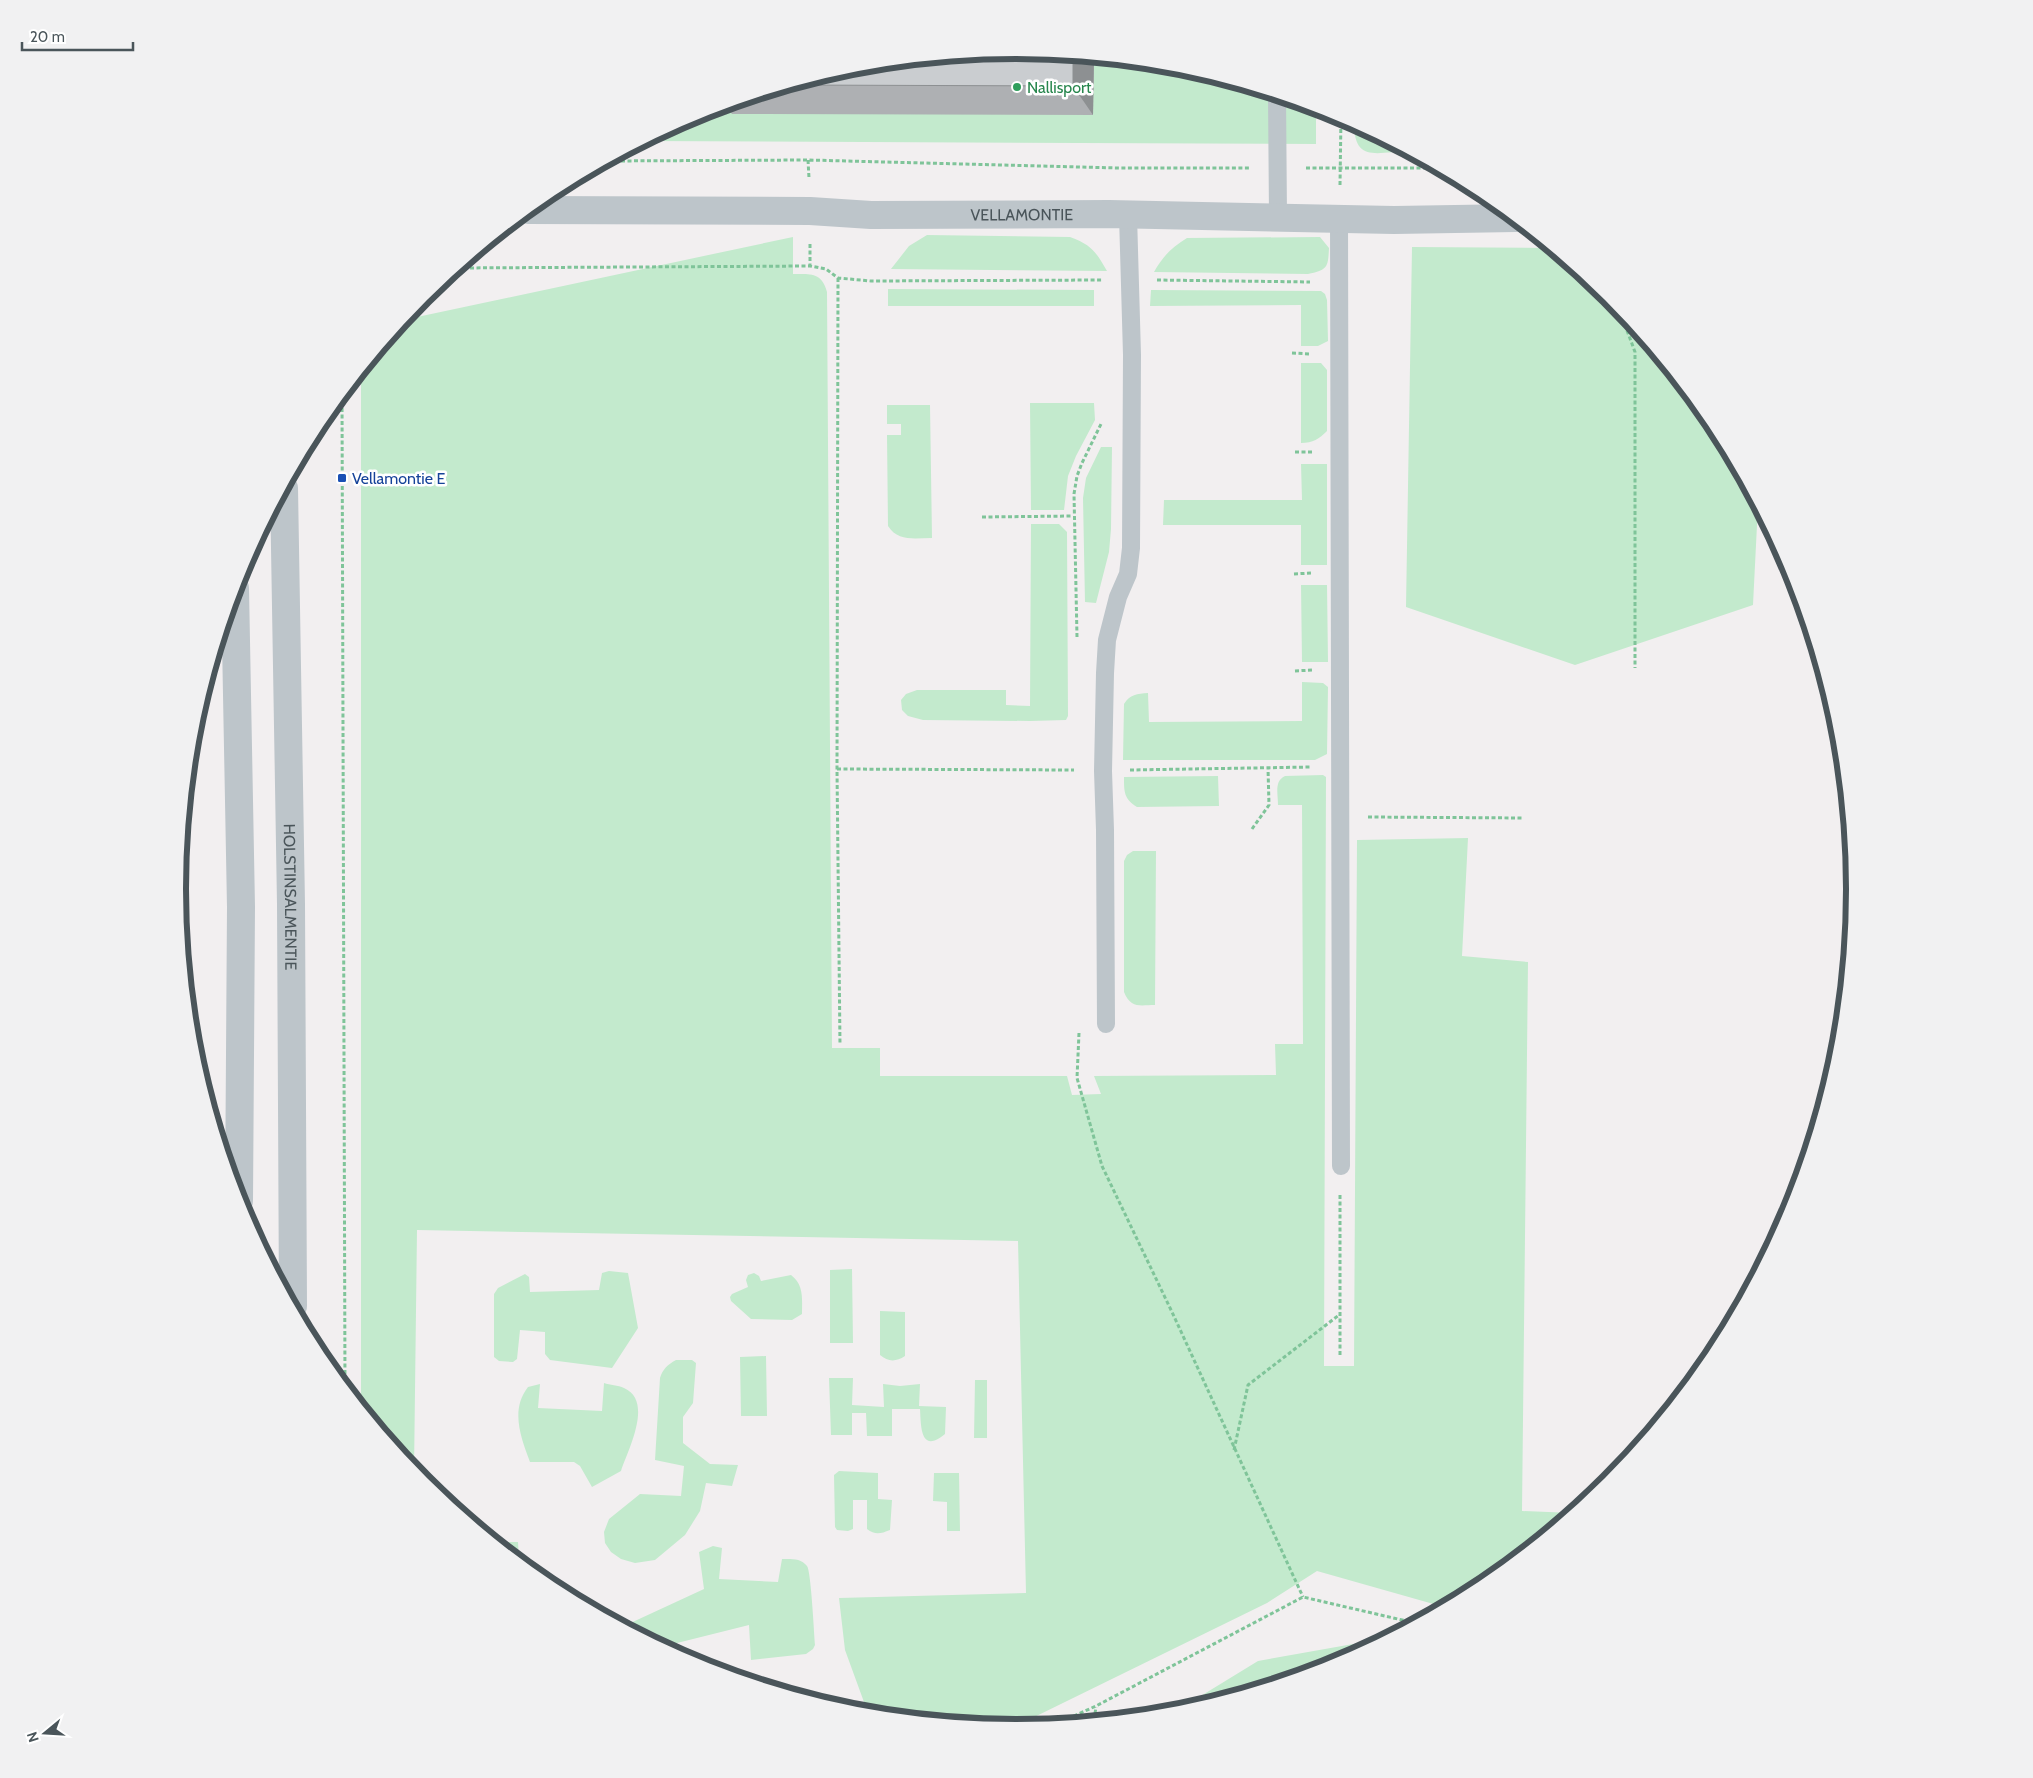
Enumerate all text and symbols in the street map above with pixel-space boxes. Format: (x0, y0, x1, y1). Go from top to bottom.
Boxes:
scale bar (22, 20, 134, 52)
text: 20 m (30, 28, 65, 46)
place label: Nallisport (1027, 78, 1092, 97)
marker: Nallisport (1011, 81, 1023, 93)
street label: VELLAMONTIE (971, 205, 1073, 224)
place label: Vellamontie E (352, 469, 445, 488)
marker: Vellamontie E (336, 472, 348, 484)
street label: HOLSTINSALMENTIE (280, 823, 301, 970)
north arrow (20, 1708, 70, 1758)
text: N (23, 1730, 43, 1745)

